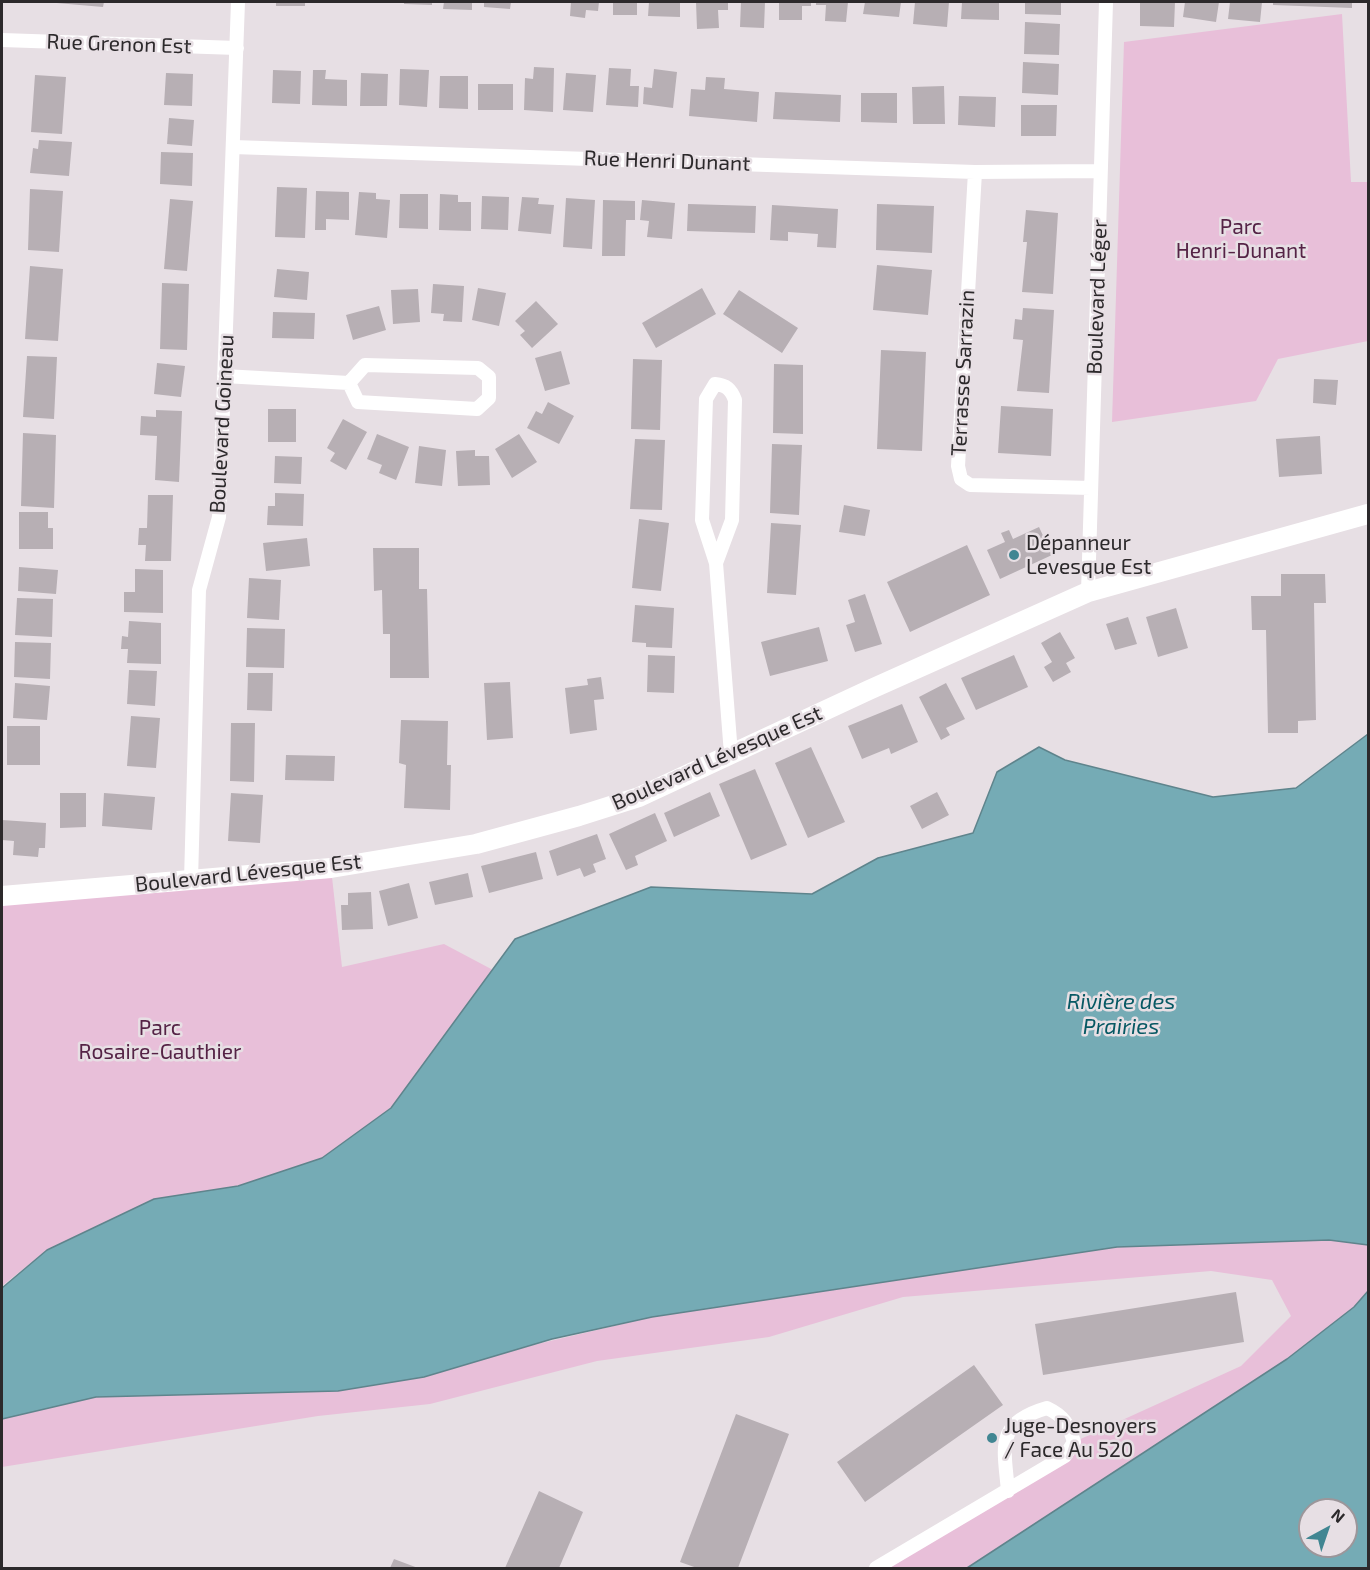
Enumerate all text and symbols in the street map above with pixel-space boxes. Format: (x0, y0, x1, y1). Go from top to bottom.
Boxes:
street label: Rue Grenon Est (46, 29, 192, 59)
street label: Rue Henri Dunant (583, 146, 751, 176)
park label: Parc Henri-Dunant (1176, 214, 1306, 264)
street label: Boulevard Léger (1082, 219, 1112, 375)
street label: Terrasse Sarrazin (946, 289, 980, 457)
street label: Boulevard Goineau (205, 334, 239, 514)
place label: Dépanneur Levesque Est (1026, 530, 1151, 580)
marker: Dépanneur Levesque Est (1007, 548, 1021, 562)
street label: Boulevard Lévesque Est (608, 700, 826, 816)
street label: Boulevard Lévesque Est (134, 849, 362, 897)
water label: Rivière des Prairies (1067, 989, 1175, 1040)
park label: Parc Rosaire-Gauthier (79, 1015, 241, 1065)
place label: Juge-Desnoyers / Face Au 520 (1004, 1413, 1157, 1463)
marker: Juge-Desnoyers / Face Au 520 (985, 1431, 999, 1445)
north arrow (1298, 1498, 1358, 1558)
text: N (1328, 1504, 1349, 1526)

